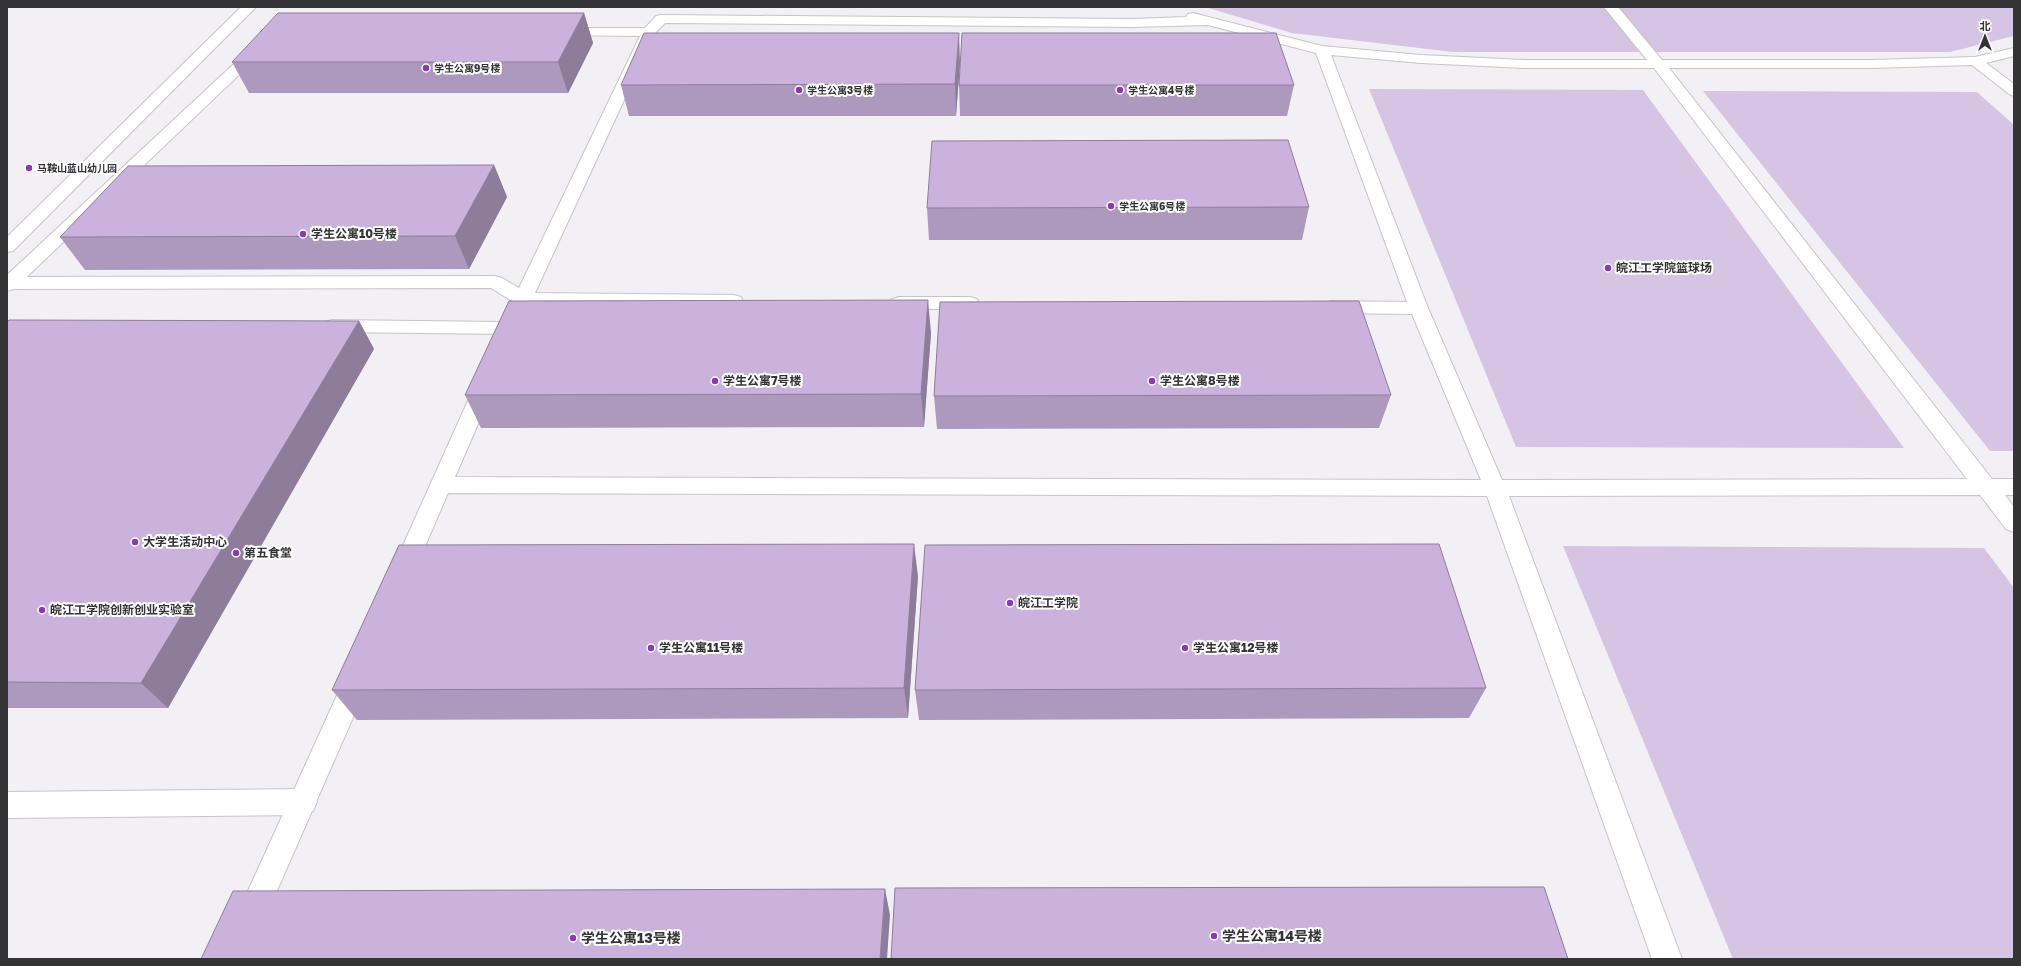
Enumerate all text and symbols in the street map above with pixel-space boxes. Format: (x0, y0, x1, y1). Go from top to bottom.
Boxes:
north arrow (1965, 16, 2005, 56)
text: 北 (1980, 19, 1991, 32)
place label: 学生公寓9号楼 (434, 62, 500, 74)
marker: 学生公寓9号楼 (421, 63, 431, 73)
place label: 学生公寓3号楼 (807, 84, 873, 96)
place label: 学生公寓4号楼 (1128, 84, 1194, 96)
marker: 学生公寓3号楼 (794, 85, 804, 95)
marker: 学生公寓4号楼 (1115, 85, 1125, 95)
place label: 马鞍山蓝山幼儿园 (37, 162, 117, 174)
marker: 马鞍山蓝山幼儿园 (24, 163, 34, 173)
place label: 学生公寓6号楼 (1119, 200, 1185, 212)
marker: 学生公寓6号楼 (1106, 201, 1116, 211)
place label: 学生公寓10号楼 (311, 226, 397, 241)
marker: 学生公寓10号楼 (298, 229, 308, 239)
place label: 皖江工学院篮球场 (1616, 260, 1712, 275)
marker: 皖江工学院篮球场 (1603, 263, 1613, 273)
place label: 学生公寓7号楼 (723, 373, 802, 388)
place label: 学生公寓8号楼 (1160, 373, 1240, 388)
marker: 学生公寓7号楼 (710, 376, 720, 386)
marker: 学生公寓8号楼 (1147, 376, 1157, 386)
place label: 大学生活动中心 (143, 534, 227, 549)
marker: 大学生活动中心 (130, 537, 140, 547)
place label: 第五食堂 (244, 545, 292, 560)
marker: 第五食堂 (231, 548, 241, 558)
place label: 皖江工学院 (1018, 595, 1078, 610)
marker: 皖江工学院 (1005, 598, 1015, 608)
place label: 皖江工学院创新创业实验室 (50, 602, 194, 617)
marker: 皖江工学院创新创业实验室 (37, 605, 47, 615)
place label: 学生公寓11号楼 (659, 640, 743, 655)
place label: 学生公寓12号楼 (1193, 640, 1279, 655)
marker: 学生公寓11号楼 (646, 643, 656, 653)
marker: 学生公寓12号楼 (1180, 643, 1190, 653)
place label: 学生公寓14号楼 (1222, 927, 1322, 944)
place label: 学生公寓13号楼 (581, 929, 681, 946)
marker: 学生公寓14号楼 (1209, 931, 1219, 941)
marker: 学生公寓13号楼 (568, 933, 578, 943)

